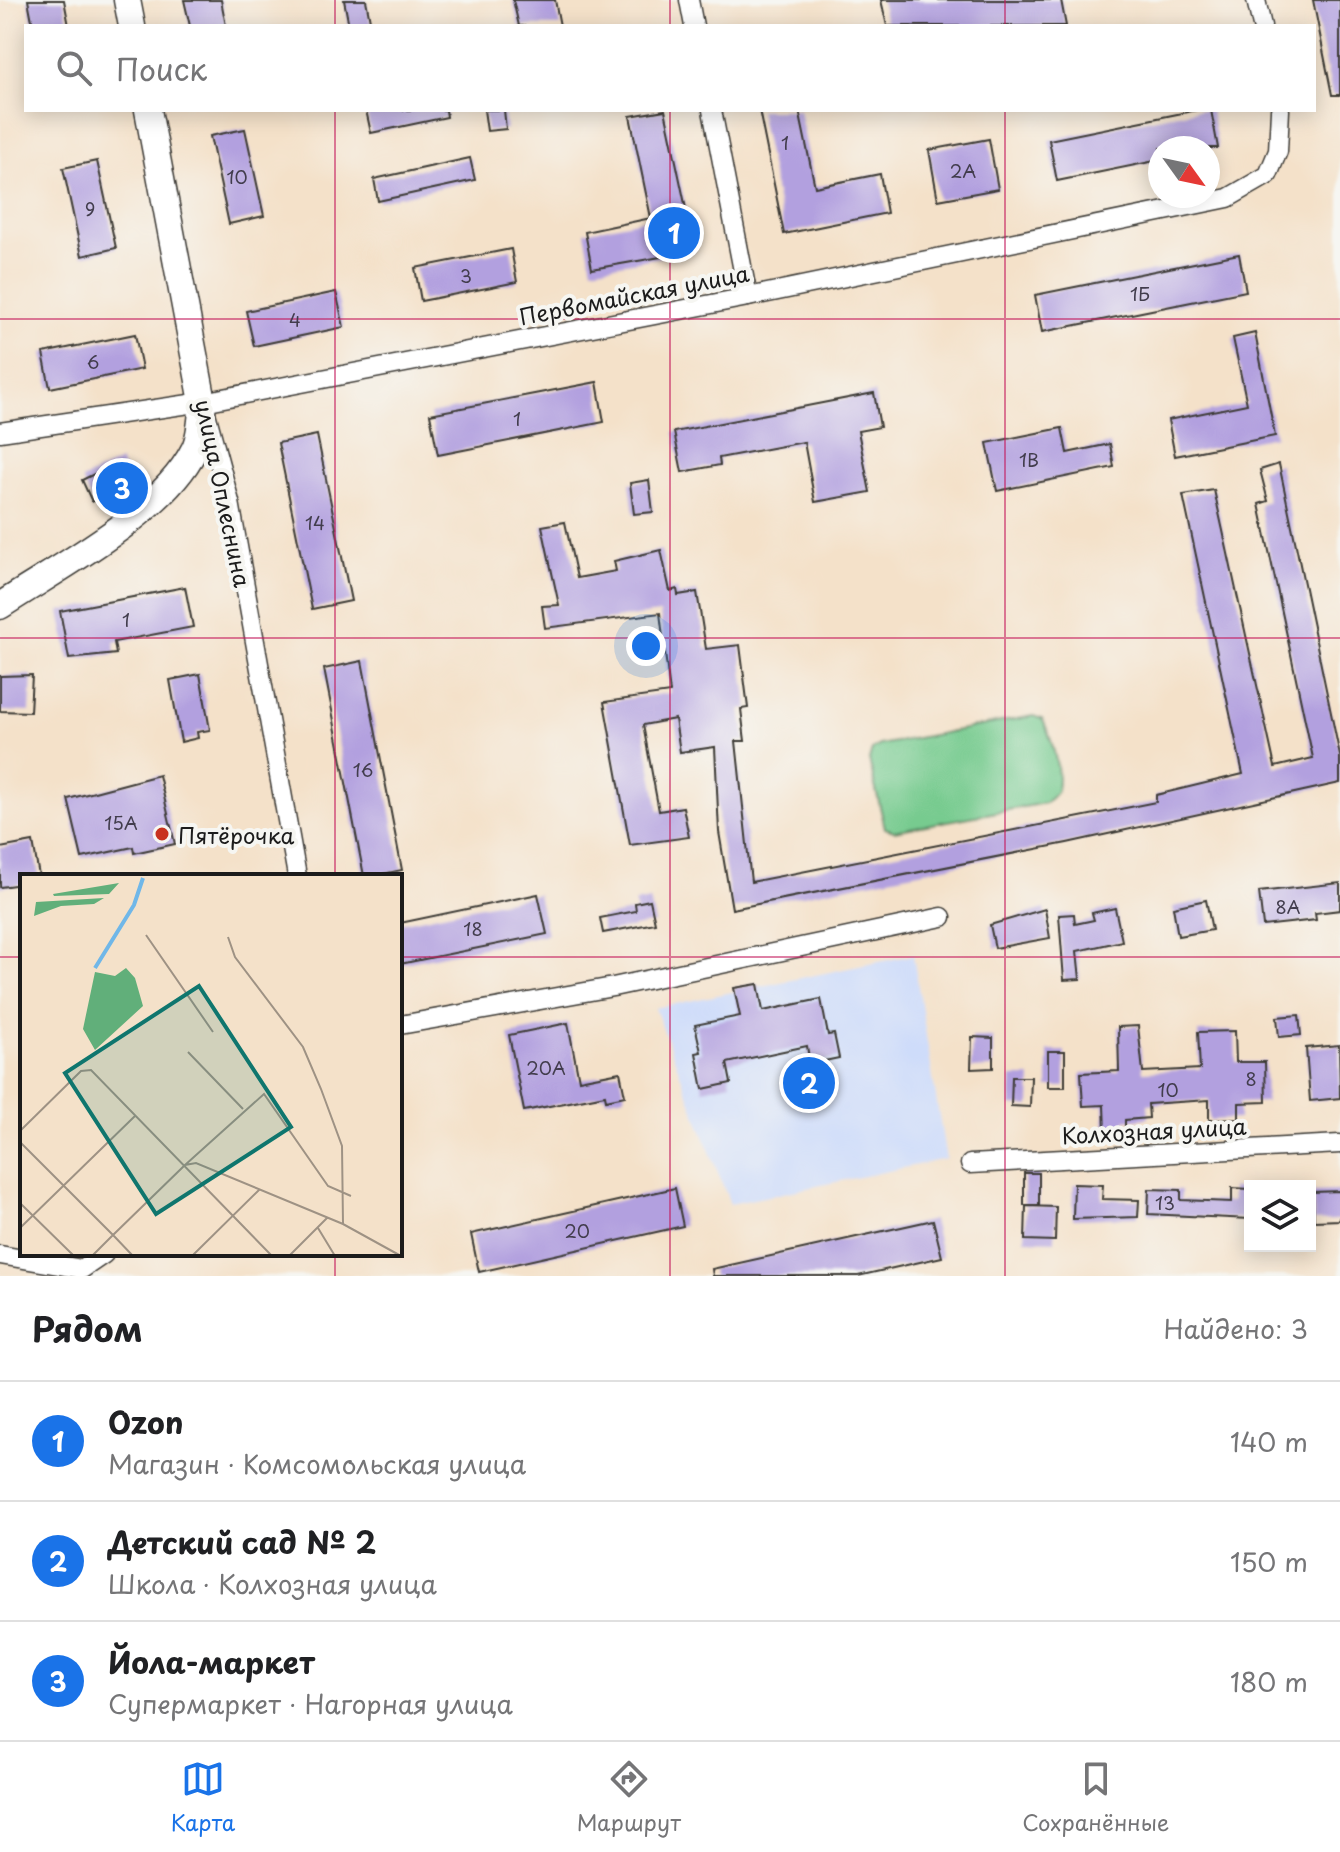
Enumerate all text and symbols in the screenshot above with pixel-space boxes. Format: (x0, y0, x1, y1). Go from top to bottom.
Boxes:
search box (24, 24, 1316, 112)
icon: search (52, 46, 96, 90)
text: Поиск (116, 46, 207, 91)
house number: 1 (781, 129, 789, 156)
north arrow (1148, 136, 1220, 208)
house number: 2А (950, 157, 976, 184)
house number: 10 (226, 163, 248, 190)
house number: 9 (85, 195, 95, 222)
pin: 1 (648, 203, 700, 263)
street label: Первомайская улица (516, 256, 752, 332)
house number: 3 (460, 262, 472, 289)
house number: 1Б (1130, 280, 1150, 307)
house number: 4 (289, 306, 301, 333)
house number: 6 (87, 348, 99, 375)
street label: улица Оплеснина (188, 396, 260, 590)
house number: 1 (513, 405, 521, 432)
house number: 1В (1019, 446, 1039, 473)
pin: 3 (96, 458, 148, 518)
house number: 14 (305, 509, 325, 536)
house number: 1 (122, 606, 130, 633)
your location (626, 626, 666, 666)
house number: 16 (353, 756, 373, 783)
house number: 15А (104, 809, 138, 836)
place label: Пятёрочка (178, 818, 295, 851)
marker: Пятёрочка (153, 825, 171, 843)
inset map (20, 874, 402, 1256)
house number: 8А (1275, 893, 1301, 920)
house number: 18 (463, 915, 483, 942)
pin: 2 (783, 1053, 835, 1113)
house number: 20А (526, 1054, 566, 1081)
house number: 8 (1245, 1065, 1257, 1092)
house number: 10 (1157, 1076, 1179, 1103)
street label: Колхозная улица (1061, 1109, 1247, 1151)
map controls (1244, 1180, 1316, 1252)
button: layers (1244, 1180, 1316, 1252)
house number: 13 (1155, 1189, 1175, 1216)
house number: 20 (564, 1217, 590, 1244)
text: Рядом (32, 1302, 143, 1354)
text: Найдено: 3 (1164, 1309, 1308, 1348)
text: Ozon (108, 1399, 183, 1444)
text: 1 (52, 1422, 64, 1461)
text: 140 m (1230, 1422, 1308, 1461)
text: Магазин · Комсомольская улица (108, 1444, 526, 1483)
text: Детский сад № 2 (108, 1519, 376, 1564)
text: 2 (49, 1542, 67, 1581)
text: 150 m (1230, 1542, 1308, 1581)
text: Школа · Колхозная улица (108, 1564, 437, 1603)
text: Йола-маркет (108, 1639, 315, 1684)
text: 3 (49, 1662, 67, 1701)
text: 180 m (1230, 1662, 1308, 1701)
text: Супермаркет · Нагорная улица (108, 1684, 513, 1723)
tab: Карта (171, 1757, 235, 1838)
tab: Маршрут (577, 1757, 681, 1838)
tab: Сохранённые (1022, 1757, 1169, 1838)

